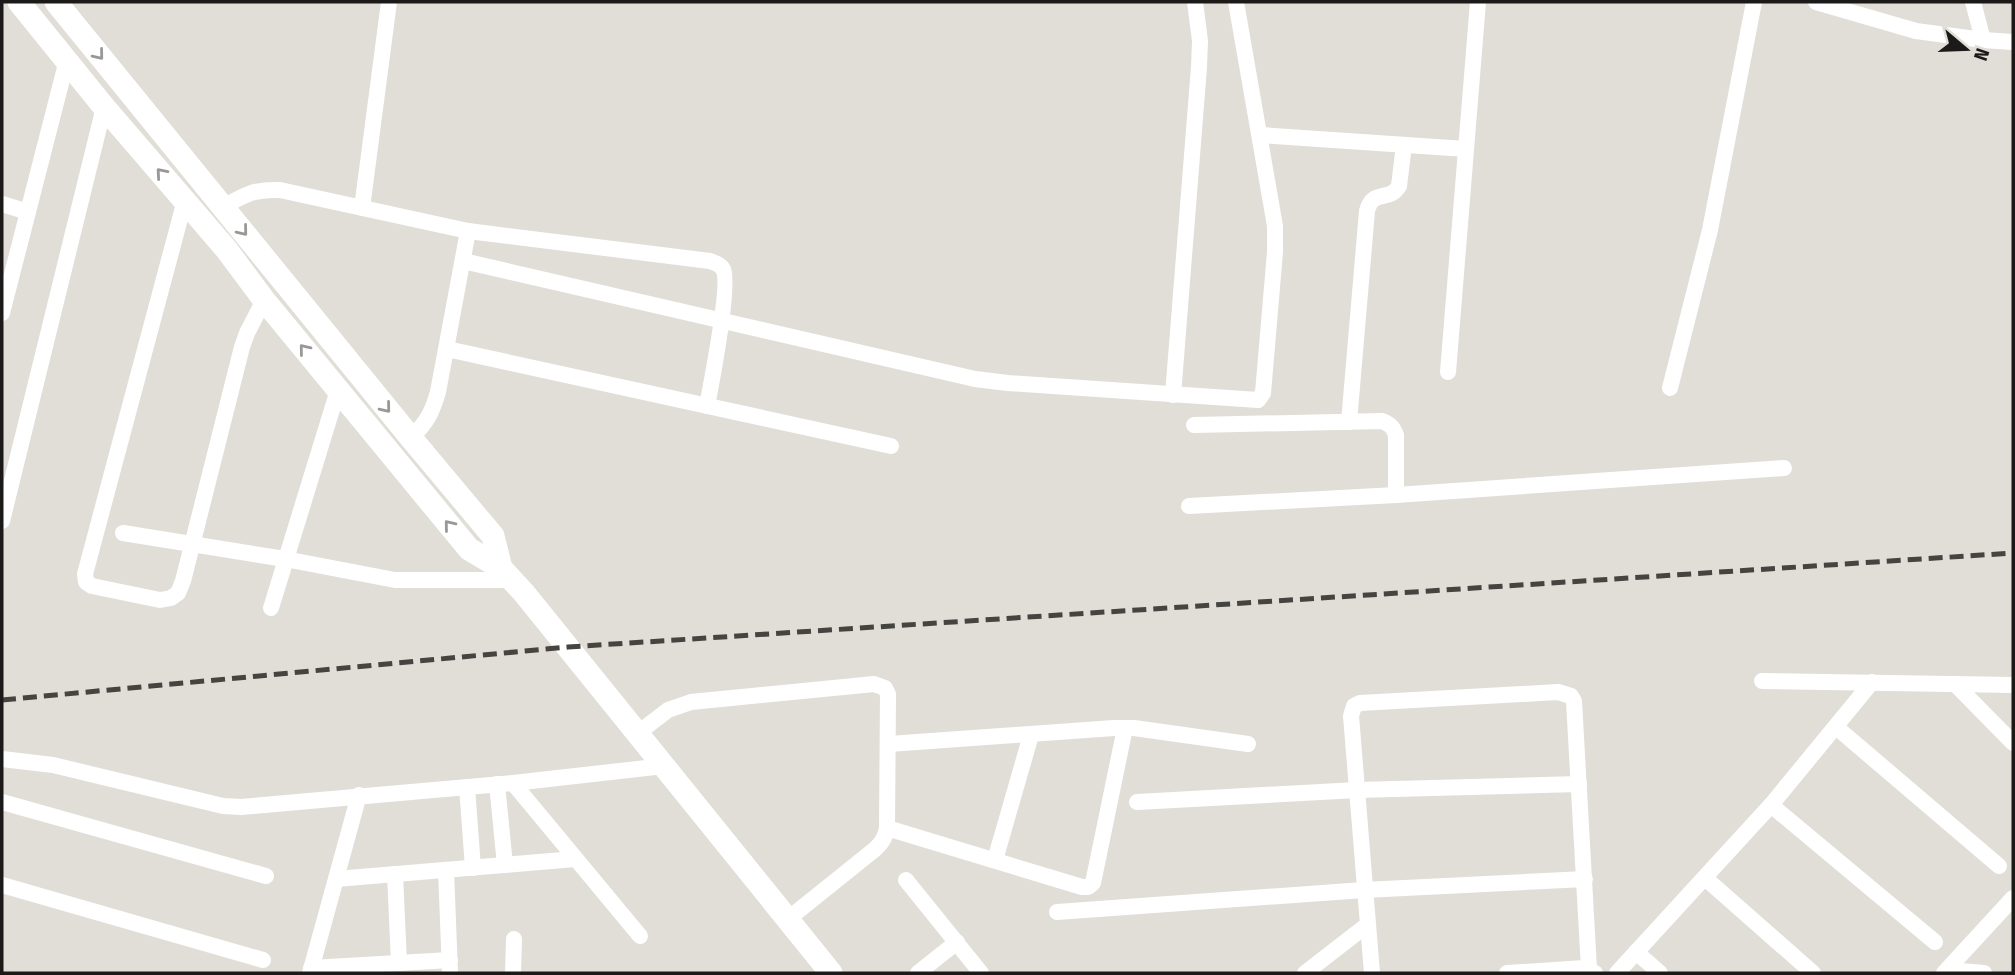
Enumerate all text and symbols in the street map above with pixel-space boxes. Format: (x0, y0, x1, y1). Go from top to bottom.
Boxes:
north arrow (1931, 14, 2001, 84)
text: N (1969, 45, 1994, 64)
one-way arrow (91, 47, 104, 59)
one-way arrow (157, 168, 169, 181)
one-way arrow (235, 223, 247, 236)
one-way arrow (300, 345, 313, 357)
one-way arrow (378, 400, 391, 412)
one-way arrow (445, 520, 457, 533)

